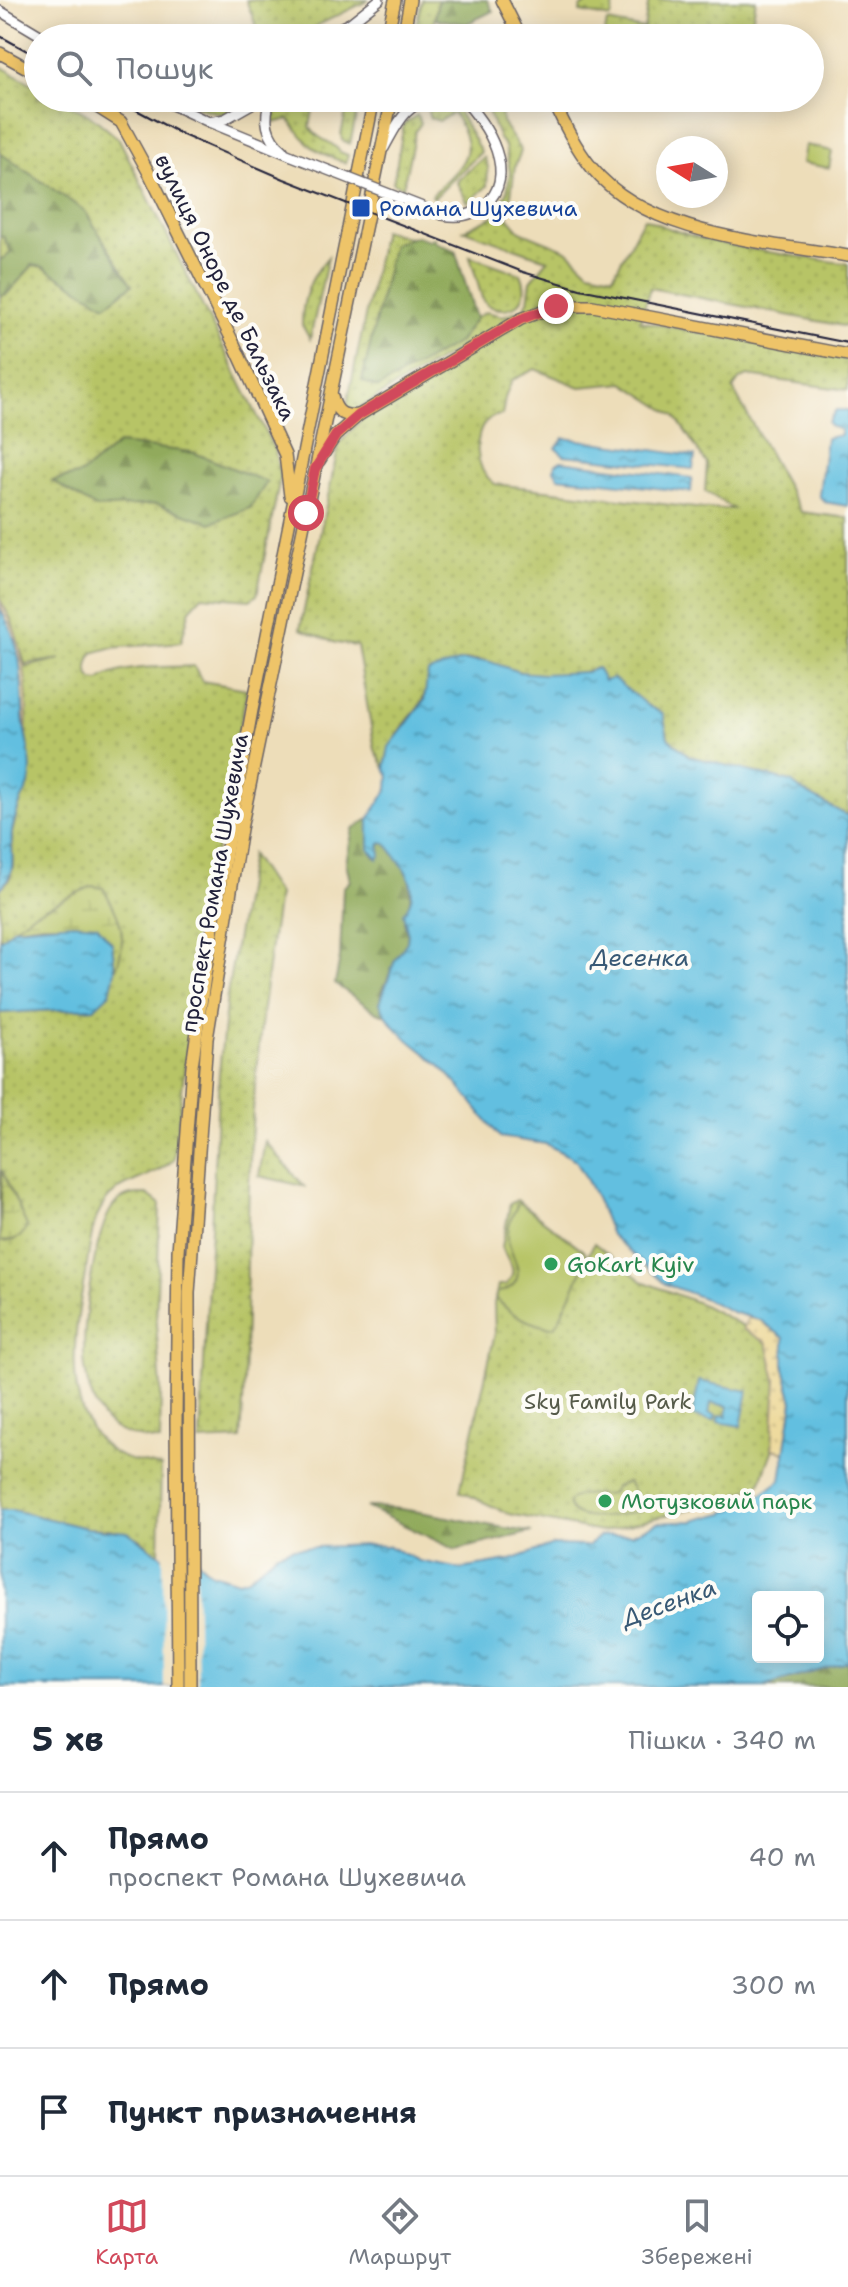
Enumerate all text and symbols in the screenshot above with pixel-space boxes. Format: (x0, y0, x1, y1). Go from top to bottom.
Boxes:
search box (24, 24, 824, 112)
icon: search (52, 46, 96, 90)
text: Пошук (116, 48, 213, 89)
north arrow (656, 136, 728, 208)
street label: вулиця Оноре де Бальзака (148, 149, 303, 426)
place label: Романа Шухевича (379, 194, 578, 223)
marker: Романа Шухевича (350, 197, 372, 219)
route end (538, 288, 574, 324)
route start (288, 495, 324, 531)
street label: проспект Романа Шухевича (174, 731, 255, 1035)
water label: Десенка (589, 942, 689, 974)
place label: GoKart Kyiv (567, 1250, 694, 1279)
marker: GoKart Kyiv (542, 1255, 560, 1273)
park label: Sky Family Park (524, 1387, 692, 1416)
place label: Мотузковий парк (621, 1487, 813, 1516)
marker: Мотузковий парк (596, 1492, 614, 1510)
water label: Десенка (615, 1571, 721, 1636)
map controls (752, 1591, 824, 1663)
button: locate (752, 1591, 824, 1663)
text: 5 хв (32, 1716, 104, 1762)
text: Пішки · 340 m (629, 1722, 816, 1757)
text: Прямо (108, 1818, 209, 1859)
icon: ahead (32, 1834, 76, 1878)
text: 40 m (749, 1839, 816, 1874)
text: проспект Романа Шухевича (108, 1859, 466, 1894)
icon: ahead (32, 1962, 76, 2006)
text: Прямо (108, 1964, 209, 2005)
text: 300 m (731, 1967, 816, 2002)
icon: arrive (32, 2090, 76, 2134)
text: Пункт призначення (108, 2092, 417, 2133)
tab: Карта (95, 2194, 158, 2271)
tab: Маршрут (348, 2194, 451, 2271)
tab: Збережені (641, 2194, 753, 2271)

